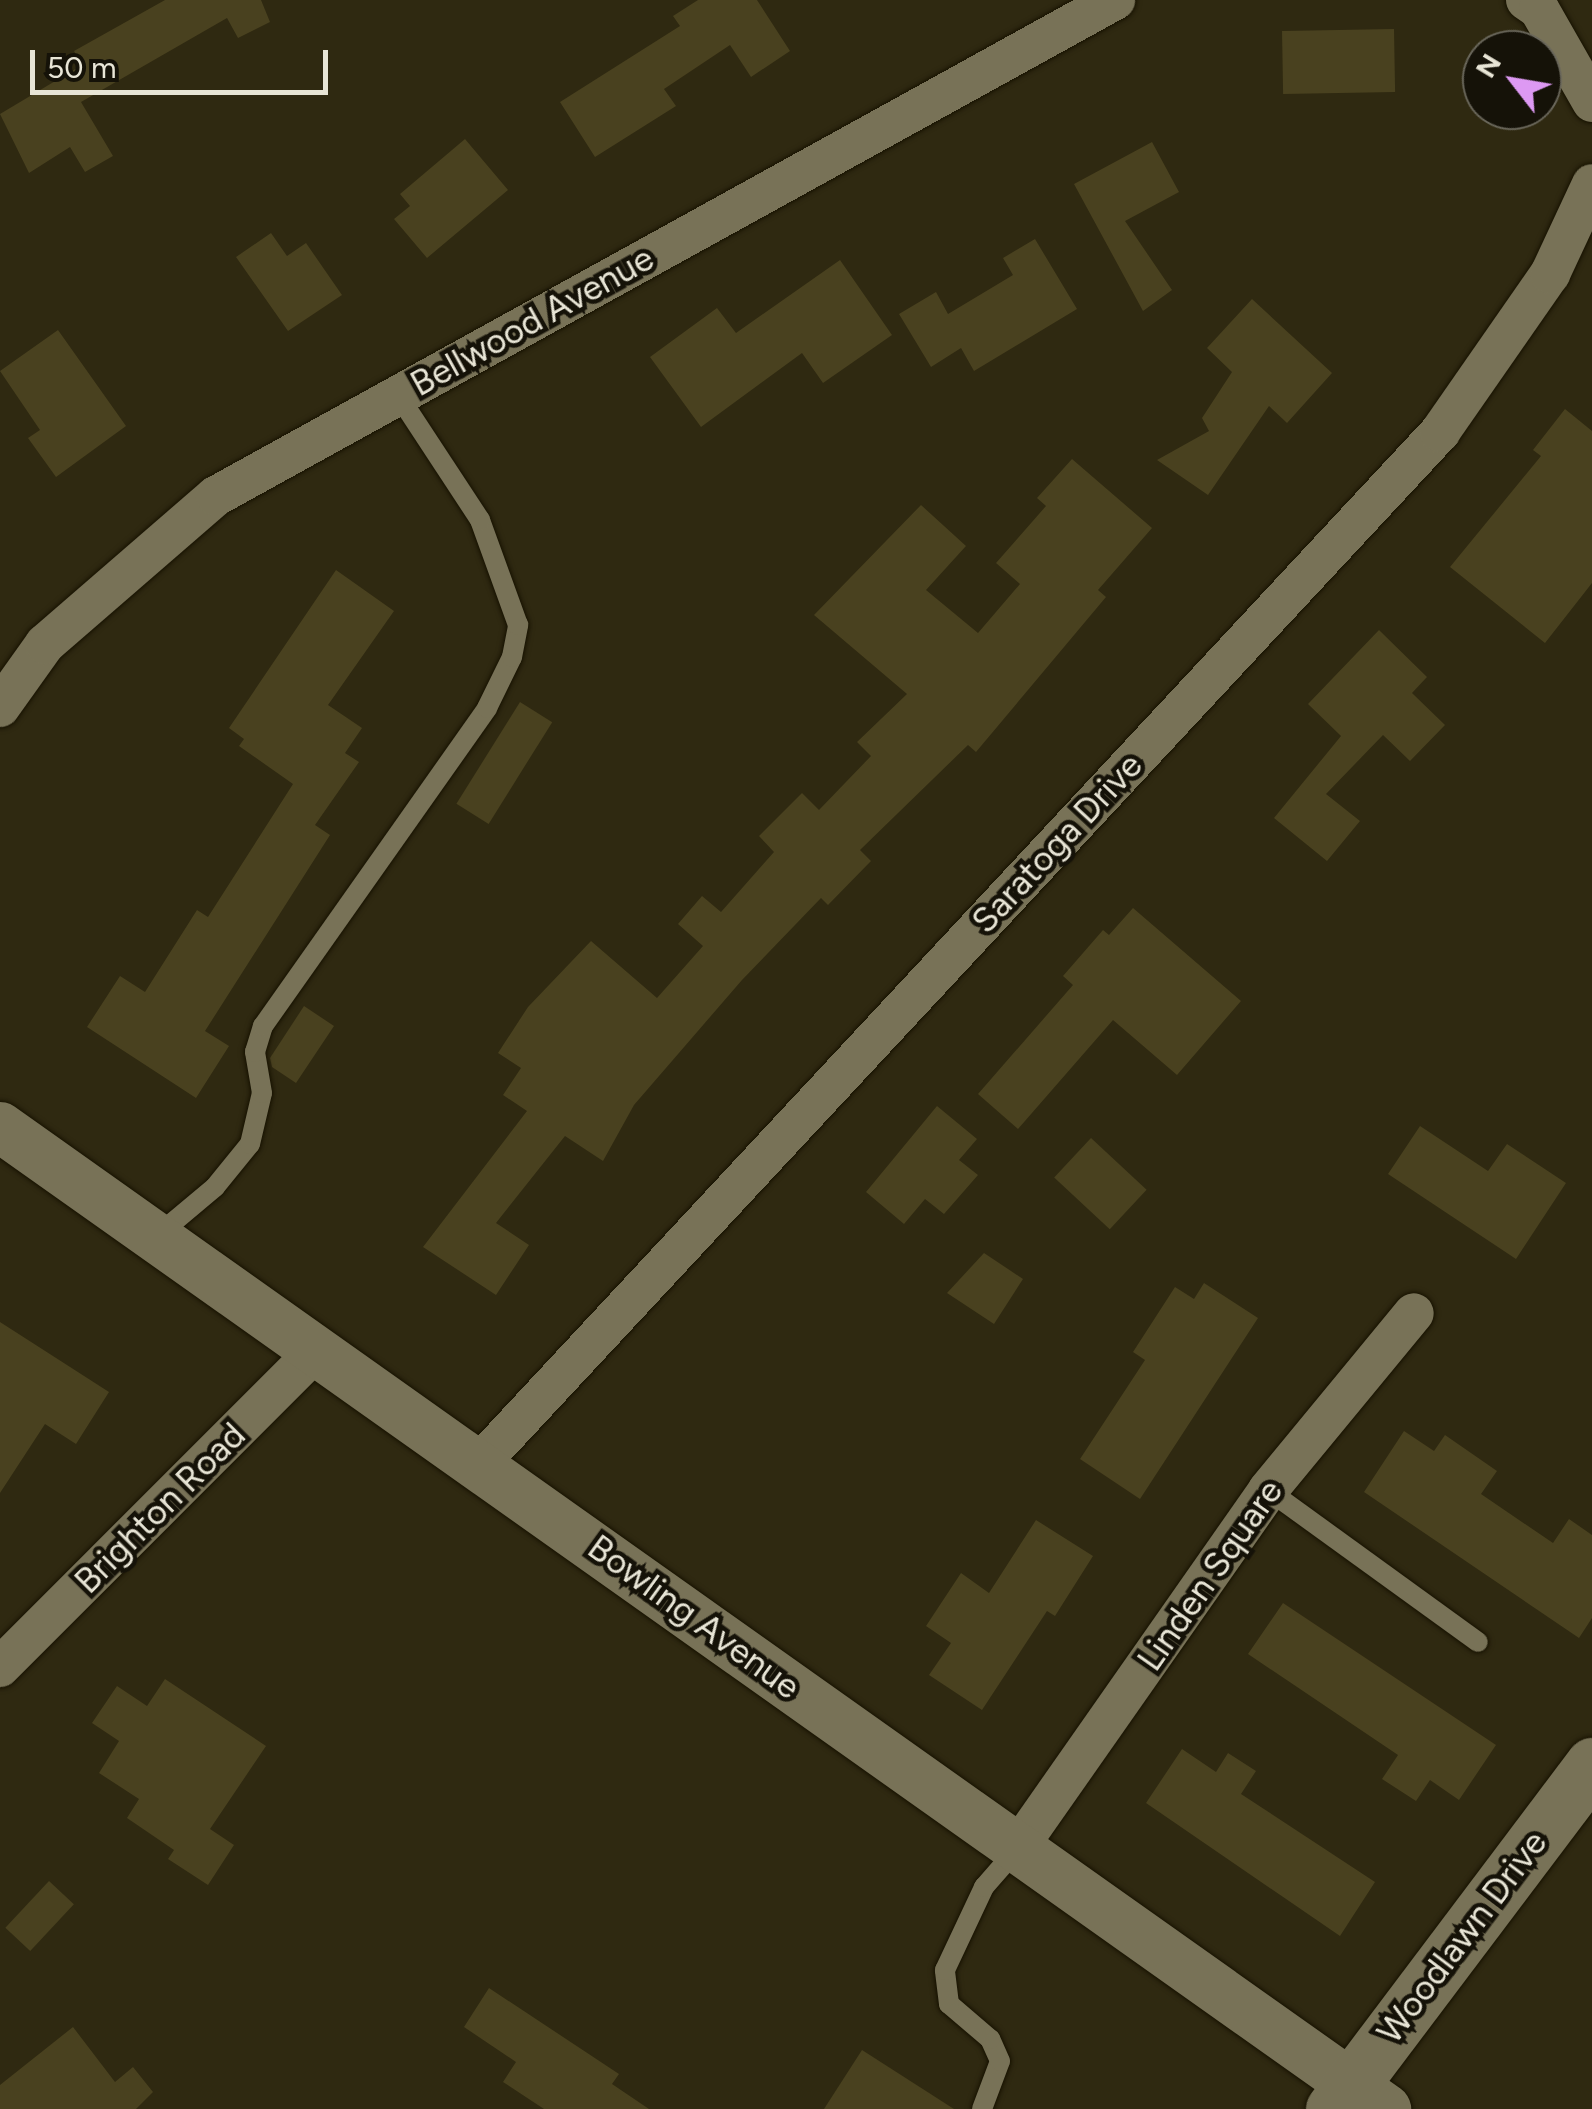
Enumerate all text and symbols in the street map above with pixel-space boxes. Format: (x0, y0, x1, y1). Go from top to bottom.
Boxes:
scale bar (35, 30, 332, 92)
north arrow (1462, 30, 1562, 130)
text: N (1468, 48, 1508, 84)
text: 50 m (47, 49, 116, 86)
street label: Bellwood Avenue (403, 237, 661, 405)
street label: Saratoga Drive (963, 744, 1151, 942)
street label: Brighton Road (66, 1414, 254, 1602)
street label: Linden Square (1129, 1471, 1291, 1679)
street label: Bowling Avenue (580, 1526, 808, 1708)
street label: Woodlawn Drive (1368, 1822, 1556, 2052)

